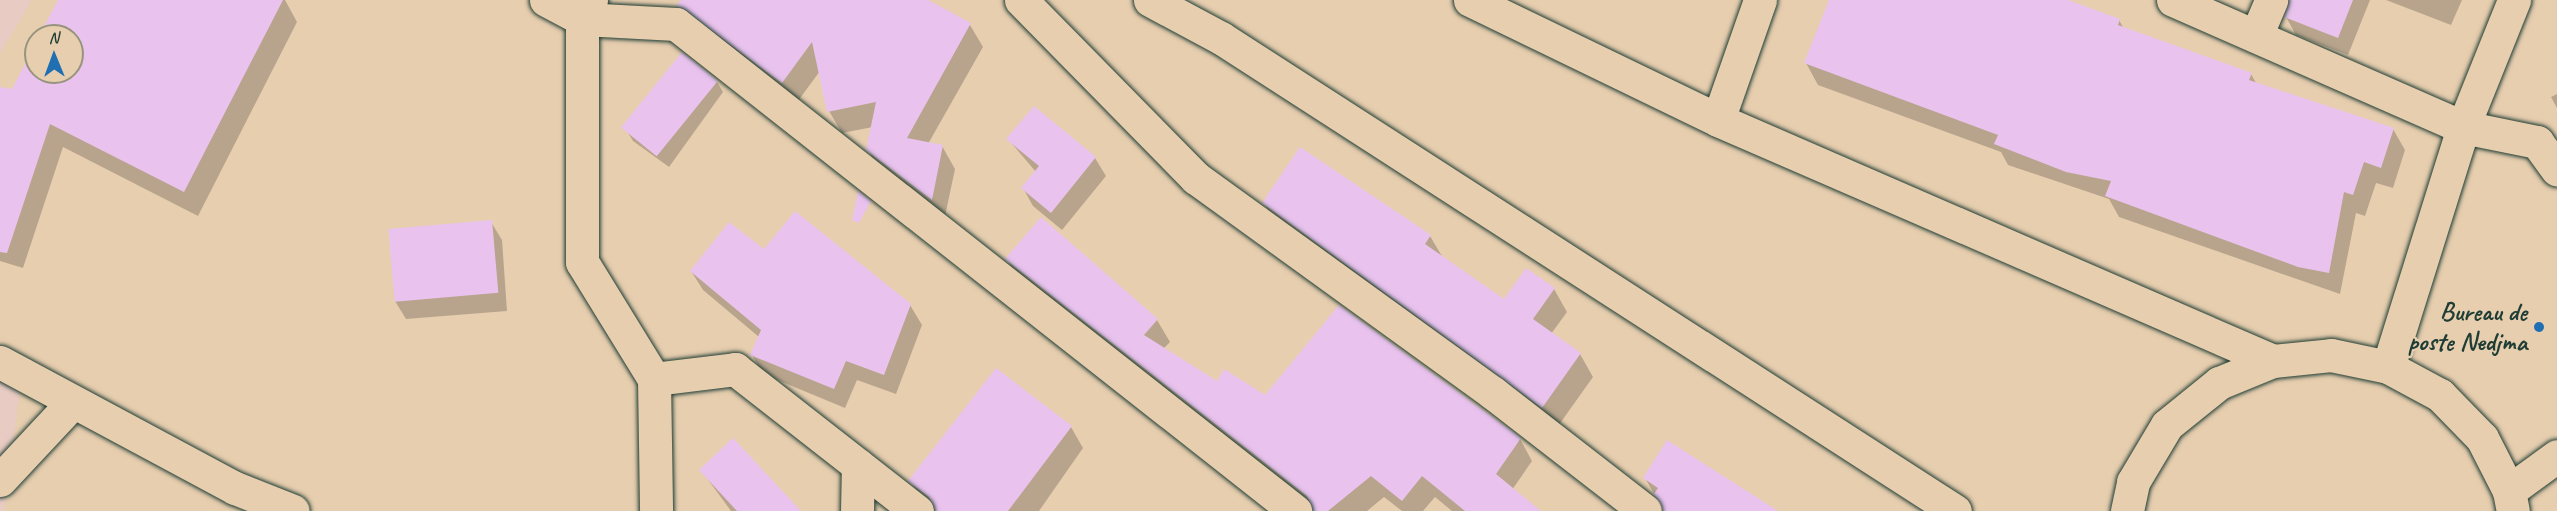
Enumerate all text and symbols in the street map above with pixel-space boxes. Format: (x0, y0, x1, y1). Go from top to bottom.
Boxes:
north arrow (24, 24, 84, 84)
text: N (49, 28, 59, 48)
place label: Bureau de poste Nedjma (2409, 296, 2527, 358)
marker: Bureau de poste Nedjma (2532, 320, 2546, 334)

